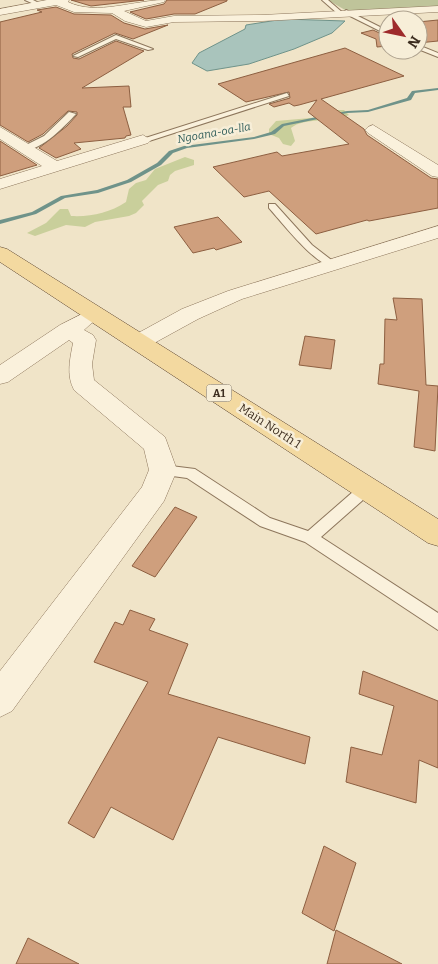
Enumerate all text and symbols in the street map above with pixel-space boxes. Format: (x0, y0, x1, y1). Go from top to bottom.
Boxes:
north arrow (378, 10, 428, 60)
text: N (403, 33, 424, 51)
water label: Ngoana-oa-lla (176, 120, 252, 146)
road number: A1 (206, 384, 232, 402)
street label: Main North 1 (236, 401, 304, 451)

